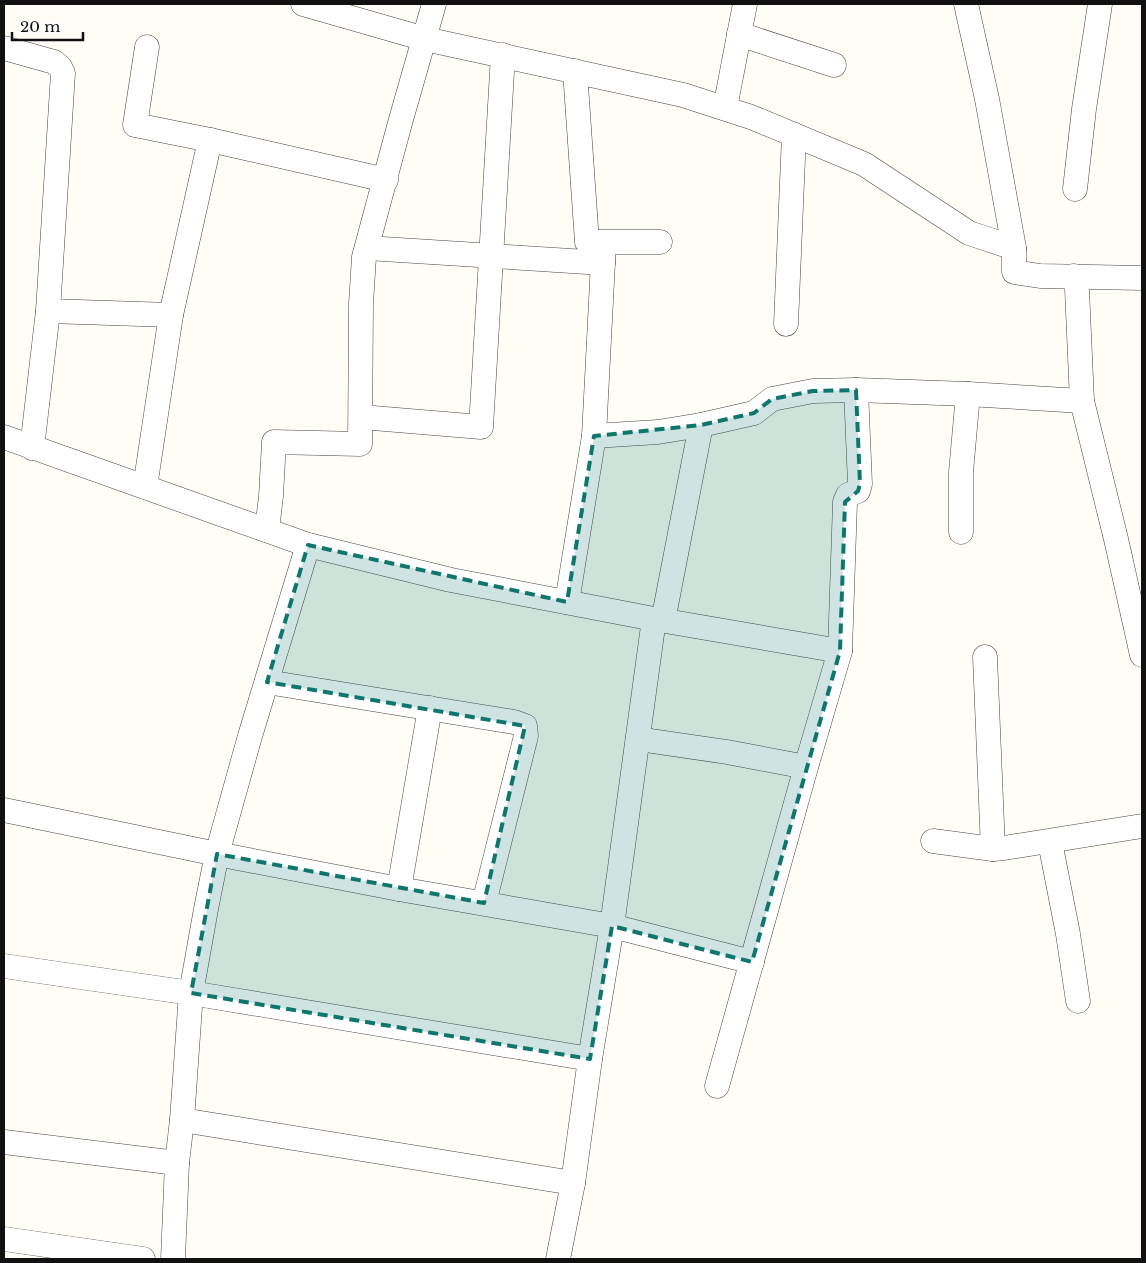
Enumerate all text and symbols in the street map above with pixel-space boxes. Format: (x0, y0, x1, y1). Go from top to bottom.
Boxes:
scale bar (12, 10, 84, 42)
text: 20 m (20, 17, 60, 36)

